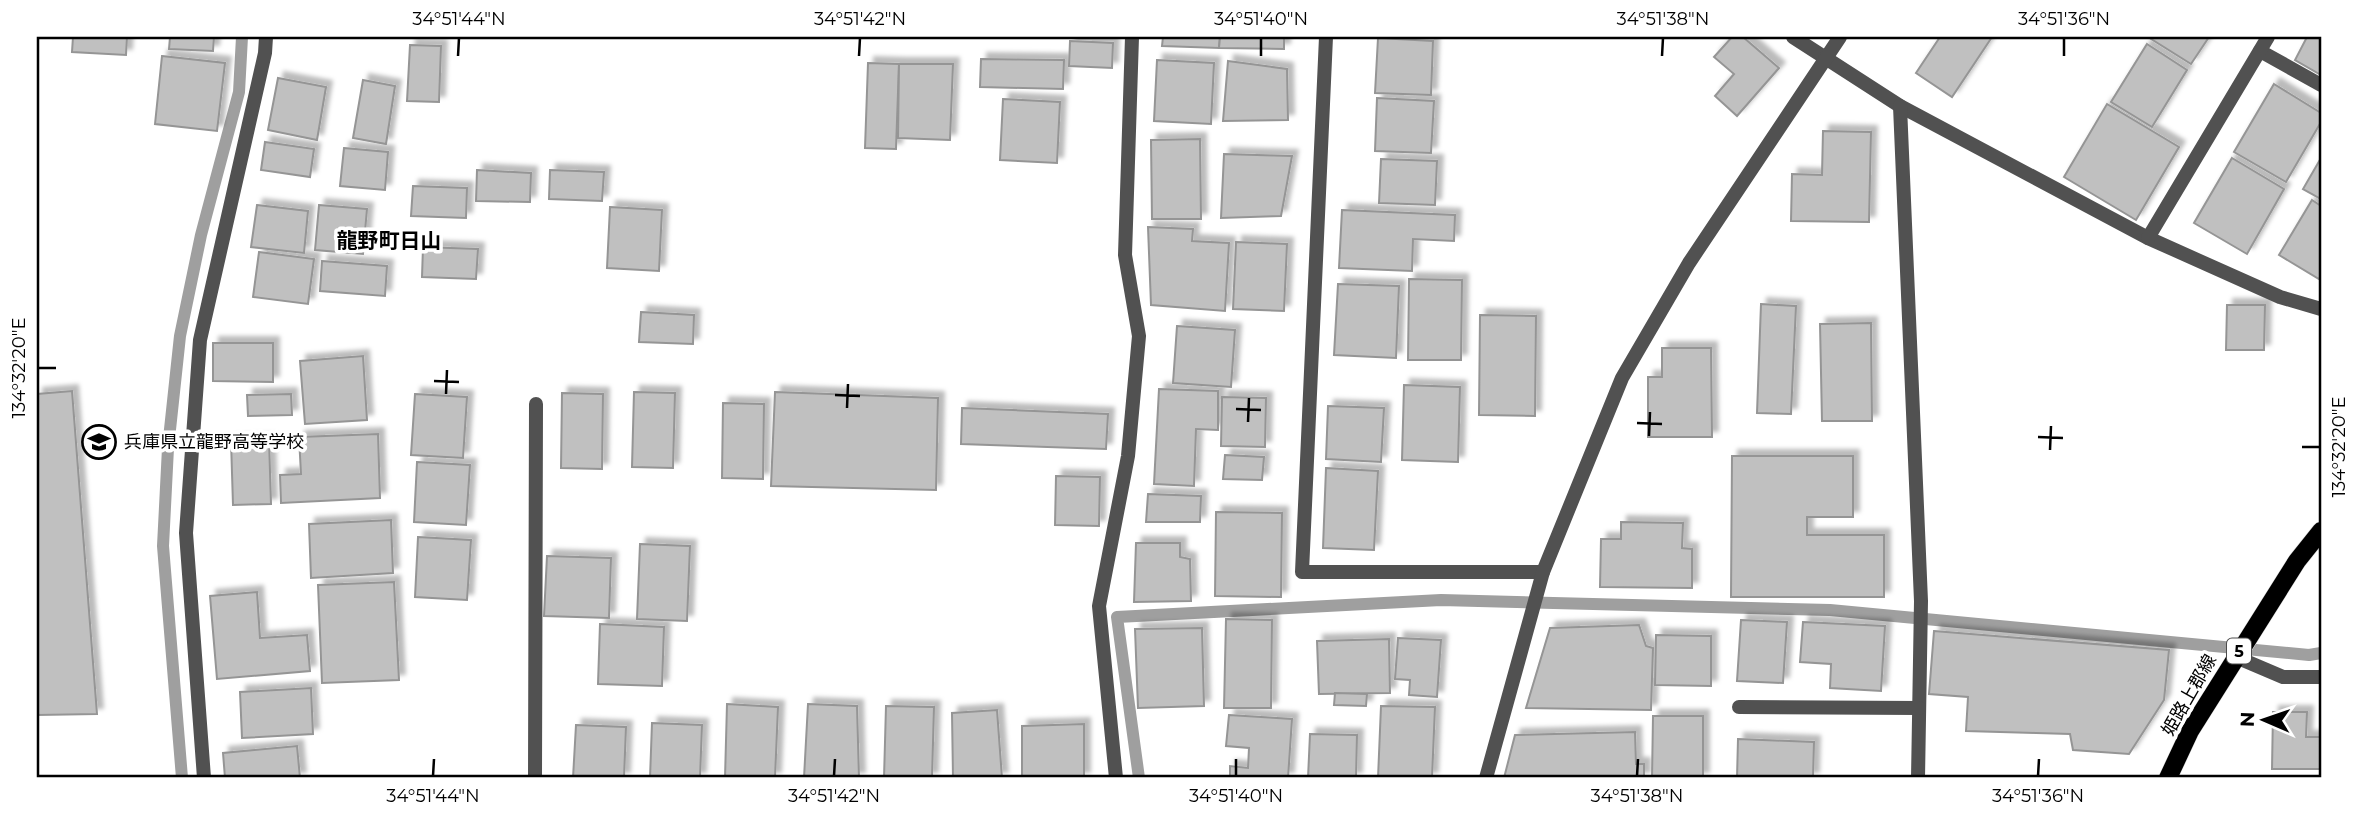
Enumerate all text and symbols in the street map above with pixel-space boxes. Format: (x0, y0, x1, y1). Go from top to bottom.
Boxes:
text: 34°51'44"N (412, 8, 506, 30)
text: 34°51'42"N (814, 8, 906, 30)
text: 34°51'40"N (1214, 8, 1308, 30)
text: 34°51'38"N (1617, 8, 1709, 30)
text: 34°51'36"N (2018, 8, 2110, 30)
district label: 龍野町日山 (337, 228, 442, 253)
text: 134°32'20"E (8, 317, 30, 419)
text: 134°32'20"E (2328, 396, 2350, 498)
school or university icon: 兵庫県立龍野高等学校 (80, 423, 118, 461)
place label: 兵庫県立龍野高等学校 (124, 431, 304, 453)
road number: 5 (2227, 638, 2251, 664)
street label: 姫路上郡線 (2157, 651, 2221, 739)
north arrow (2228, 686, 2298, 756)
text: N (2236, 711, 2259, 728)
text: 34°51'44"N (386, 785, 480, 807)
text: 34°51'42"N (788, 785, 880, 807)
text: 34°51'40"N (1189, 785, 1283, 807)
text: 34°51'38"N (1591, 785, 1683, 807)
text: 34°51'36"N (1992, 785, 2084, 807)

